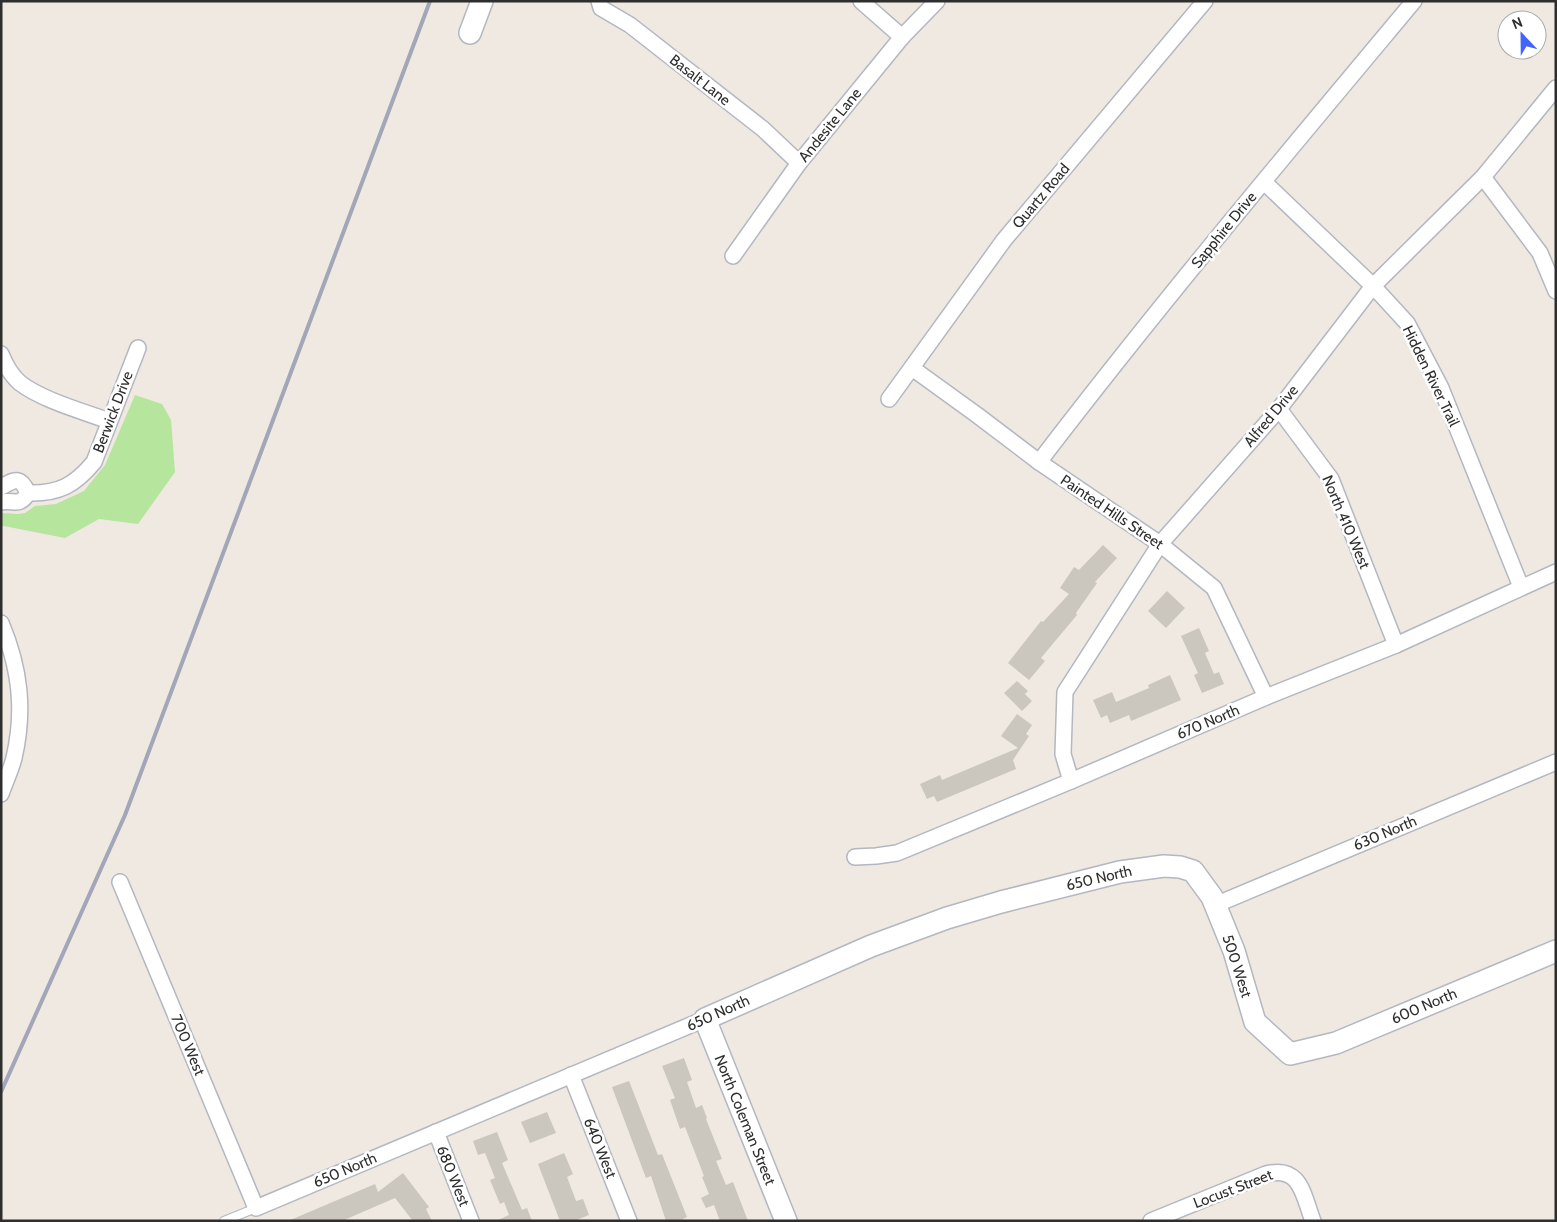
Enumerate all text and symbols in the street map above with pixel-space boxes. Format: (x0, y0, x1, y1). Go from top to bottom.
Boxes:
north arrow (1497, 10, 1547, 60)
text: N (1509, 13, 1525, 33)
street label: Basalt Lane (666, 51, 734, 110)
street label: Andesite Lane (795, 84, 865, 166)
street label: Quartz Road (1009, 160, 1073, 232)
street label: Sapphire Drive (1188, 188, 1261, 272)
street label: Hidden River Trail (1399, 323, 1463, 430)
street label: Berwick Drive (89, 368, 137, 455)
street label: Alfred Drive (1240, 381, 1302, 451)
street label: Painted Hills Street (1057, 471, 1167, 553)
street label: North 410 West (1318, 473, 1374, 571)
street label: 670 North (1174, 701, 1242, 743)
street label: 630 North (1351, 812, 1419, 854)
street label: 650 North (1064, 862, 1134, 894)
street label: 500 West (1218, 932, 1256, 1000)
street label: 600 North (1389, 984, 1459, 1028)
street label: 650 North (684, 991, 752, 1035)
street label: 700 West (167, 1012, 209, 1078)
street label: North Coleman Street (711, 1052, 779, 1188)
street label: 640 West (580, 1115, 620, 1181)
street label: 680 West (433, 1143, 473, 1209)
street label: 650 North (311, 1149, 379, 1191)
street label: Locust Street (1191, 1166, 1275, 1212)

